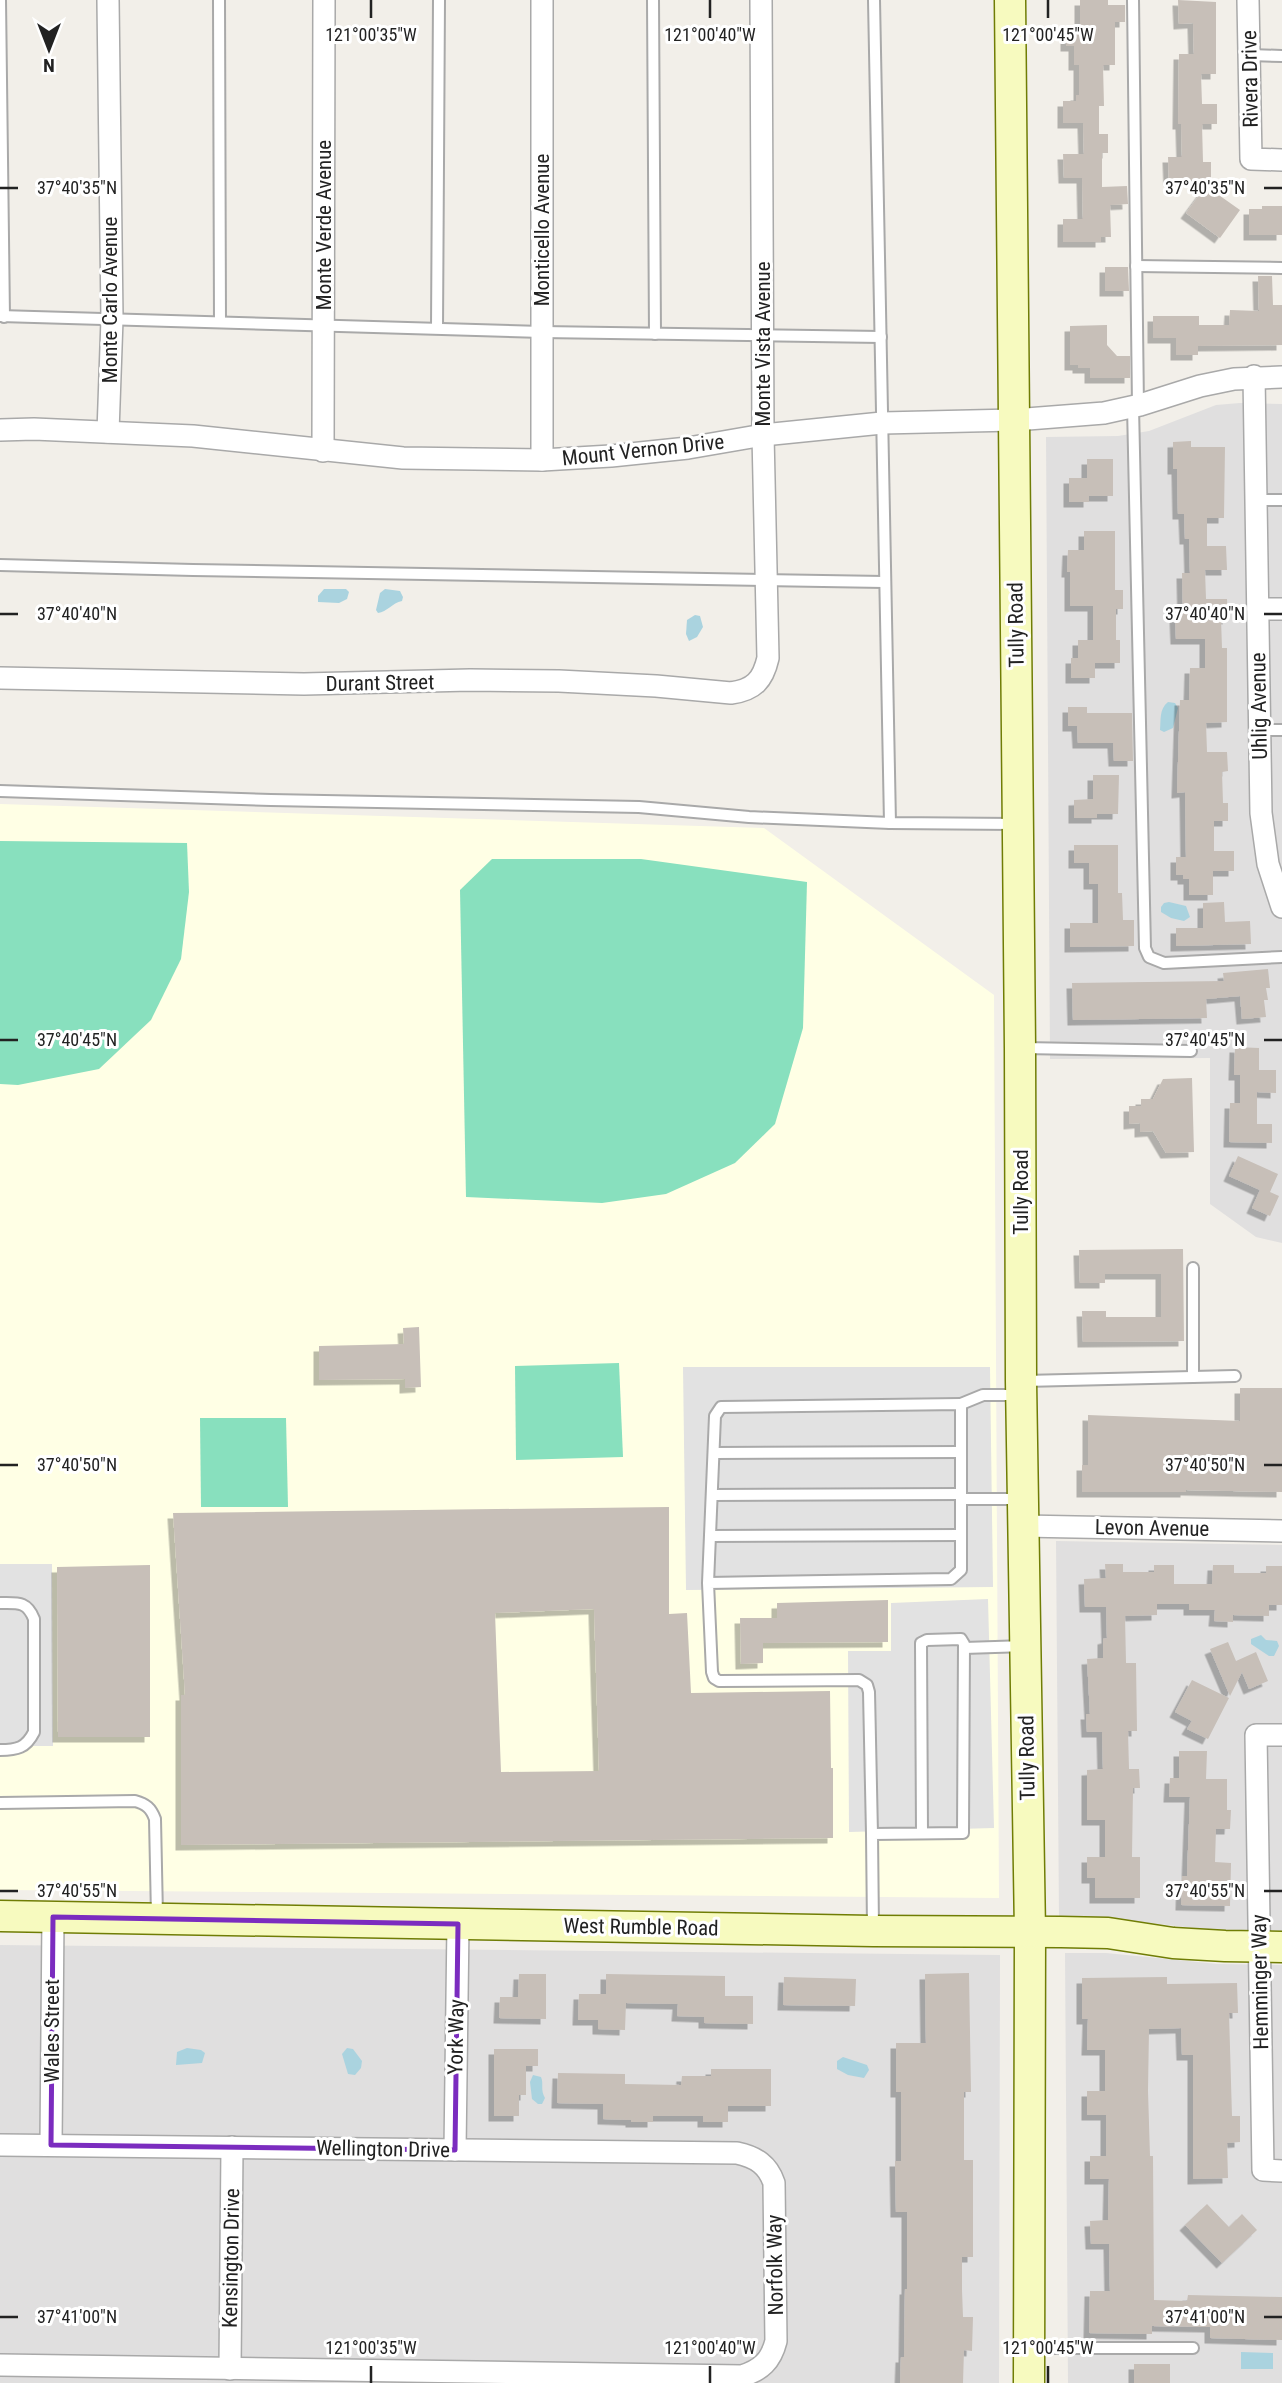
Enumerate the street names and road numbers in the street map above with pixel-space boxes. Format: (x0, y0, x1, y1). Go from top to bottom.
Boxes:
street label: Rivera Drive (1237, 30, 1263, 128)
street label: Monte Verde Avenue (312, 140, 336, 310)
street label: Monticello Avenue (530, 154, 554, 306)
street label: Monte Carlo Avenue (98, 217, 122, 383)
street label: Monte Vista Avenue (751, 261, 775, 427)
street label: Mount Vernon Drive (561, 430, 725, 470)
street label: Tully Road (1003, 582, 1029, 668)
street label: Uhlig Avenue (1246, 652, 1272, 760)
street label: Durant Street (325, 670, 435, 696)
street label: Tully Road (1009, 1149, 1033, 1235)
street label: Levon Avenue (1095, 1515, 1210, 1541)
street label: Tully Road (1014, 1715, 1040, 1801)
street label: West Rumble Road (563, 1914, 719, 1940)
street label: Hemminger Way (1247, 1914, 1273, 2050)
street label: Wales Street (40, 1979, 64, 2083)
street label: York Way (443, 1999, 469, 2075)
street label: Wellington Drive (316, 2136, 450, 2162)
street label: Kensington Drive (218, 2188, 244, 2328)
street label: Norfolk Way (762, 2214, 788, 2316)

